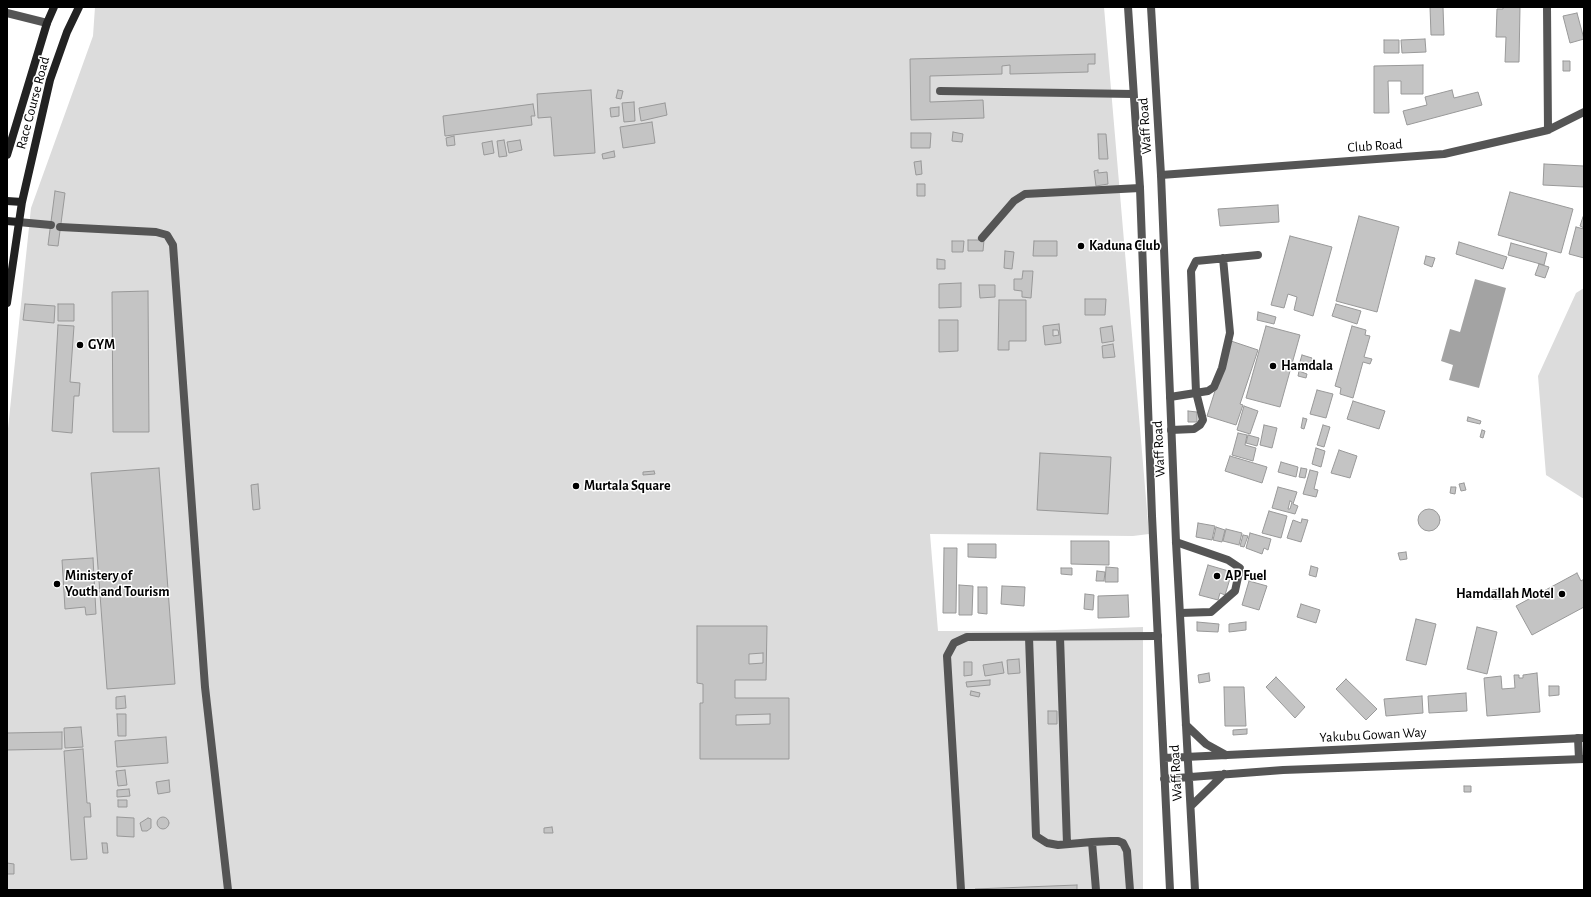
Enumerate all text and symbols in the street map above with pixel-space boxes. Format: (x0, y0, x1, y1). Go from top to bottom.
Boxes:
street label: Race Course Road (13, 55, 53, 151)
street label: Waff Road (1135, 97, 1155, 155)
street label: Club Road (1347, 136, 1403, 156)
place label: Kaduna Club (1089, 238, 1160, 254)
marker: Kaduna Club (1076, 241, 1086, 251)
place label: GYM (88, 337, 115, 353)
marker: GYM (75, 340, 85, 350)
place label: Hamdala (1281, 358, 1333, 374)
marker: Hamdala (1268, 361, 1278, 371)
street label: Waff Road (1149, 420, 1169, 478)
place label: Murtala Square (584, 478, 671, 494)
marker: Murtala Square (571, 481, 581, 491)
place label: Ministery of Youth and Tourism (65, 568, 169, 600)
place label: AP Fuel (1225, 568, 1267, 584)
marker: AP Fuel (1212, 571, 1222, 581)
marker: Ministery of Youth and Tourism (52, 579, 62, 589)
place label: Hamdallah Motel (1456, 586, 1554, 602)
marker: Hamdallah Motel (1557, 589, 1567, 599)
street label: Yakubu Gowan Way (1319, 724, 1427, 746)
street label: Waff Road (1166, 744, 1186, 802)

